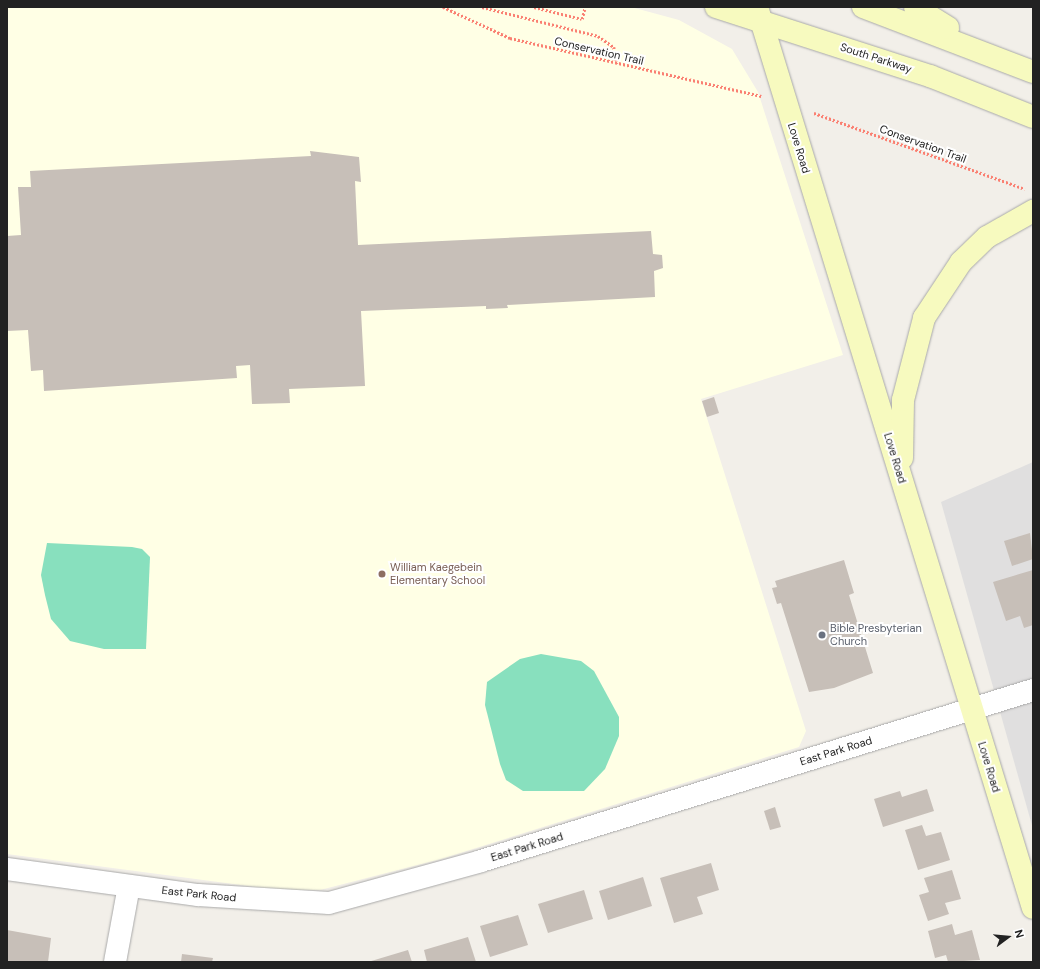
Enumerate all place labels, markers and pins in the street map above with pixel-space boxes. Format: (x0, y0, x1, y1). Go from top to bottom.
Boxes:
place label: William Kaegebein Elementary School (390, 561, 485, 587)
marker: William Kaegebein Elementary School (377, 569, 387, 579)
place label: Bible Presbyterian Church (830, 622, 922, 648)
marker: Bible Presbyterian Church (817, 630, 827, 640)

